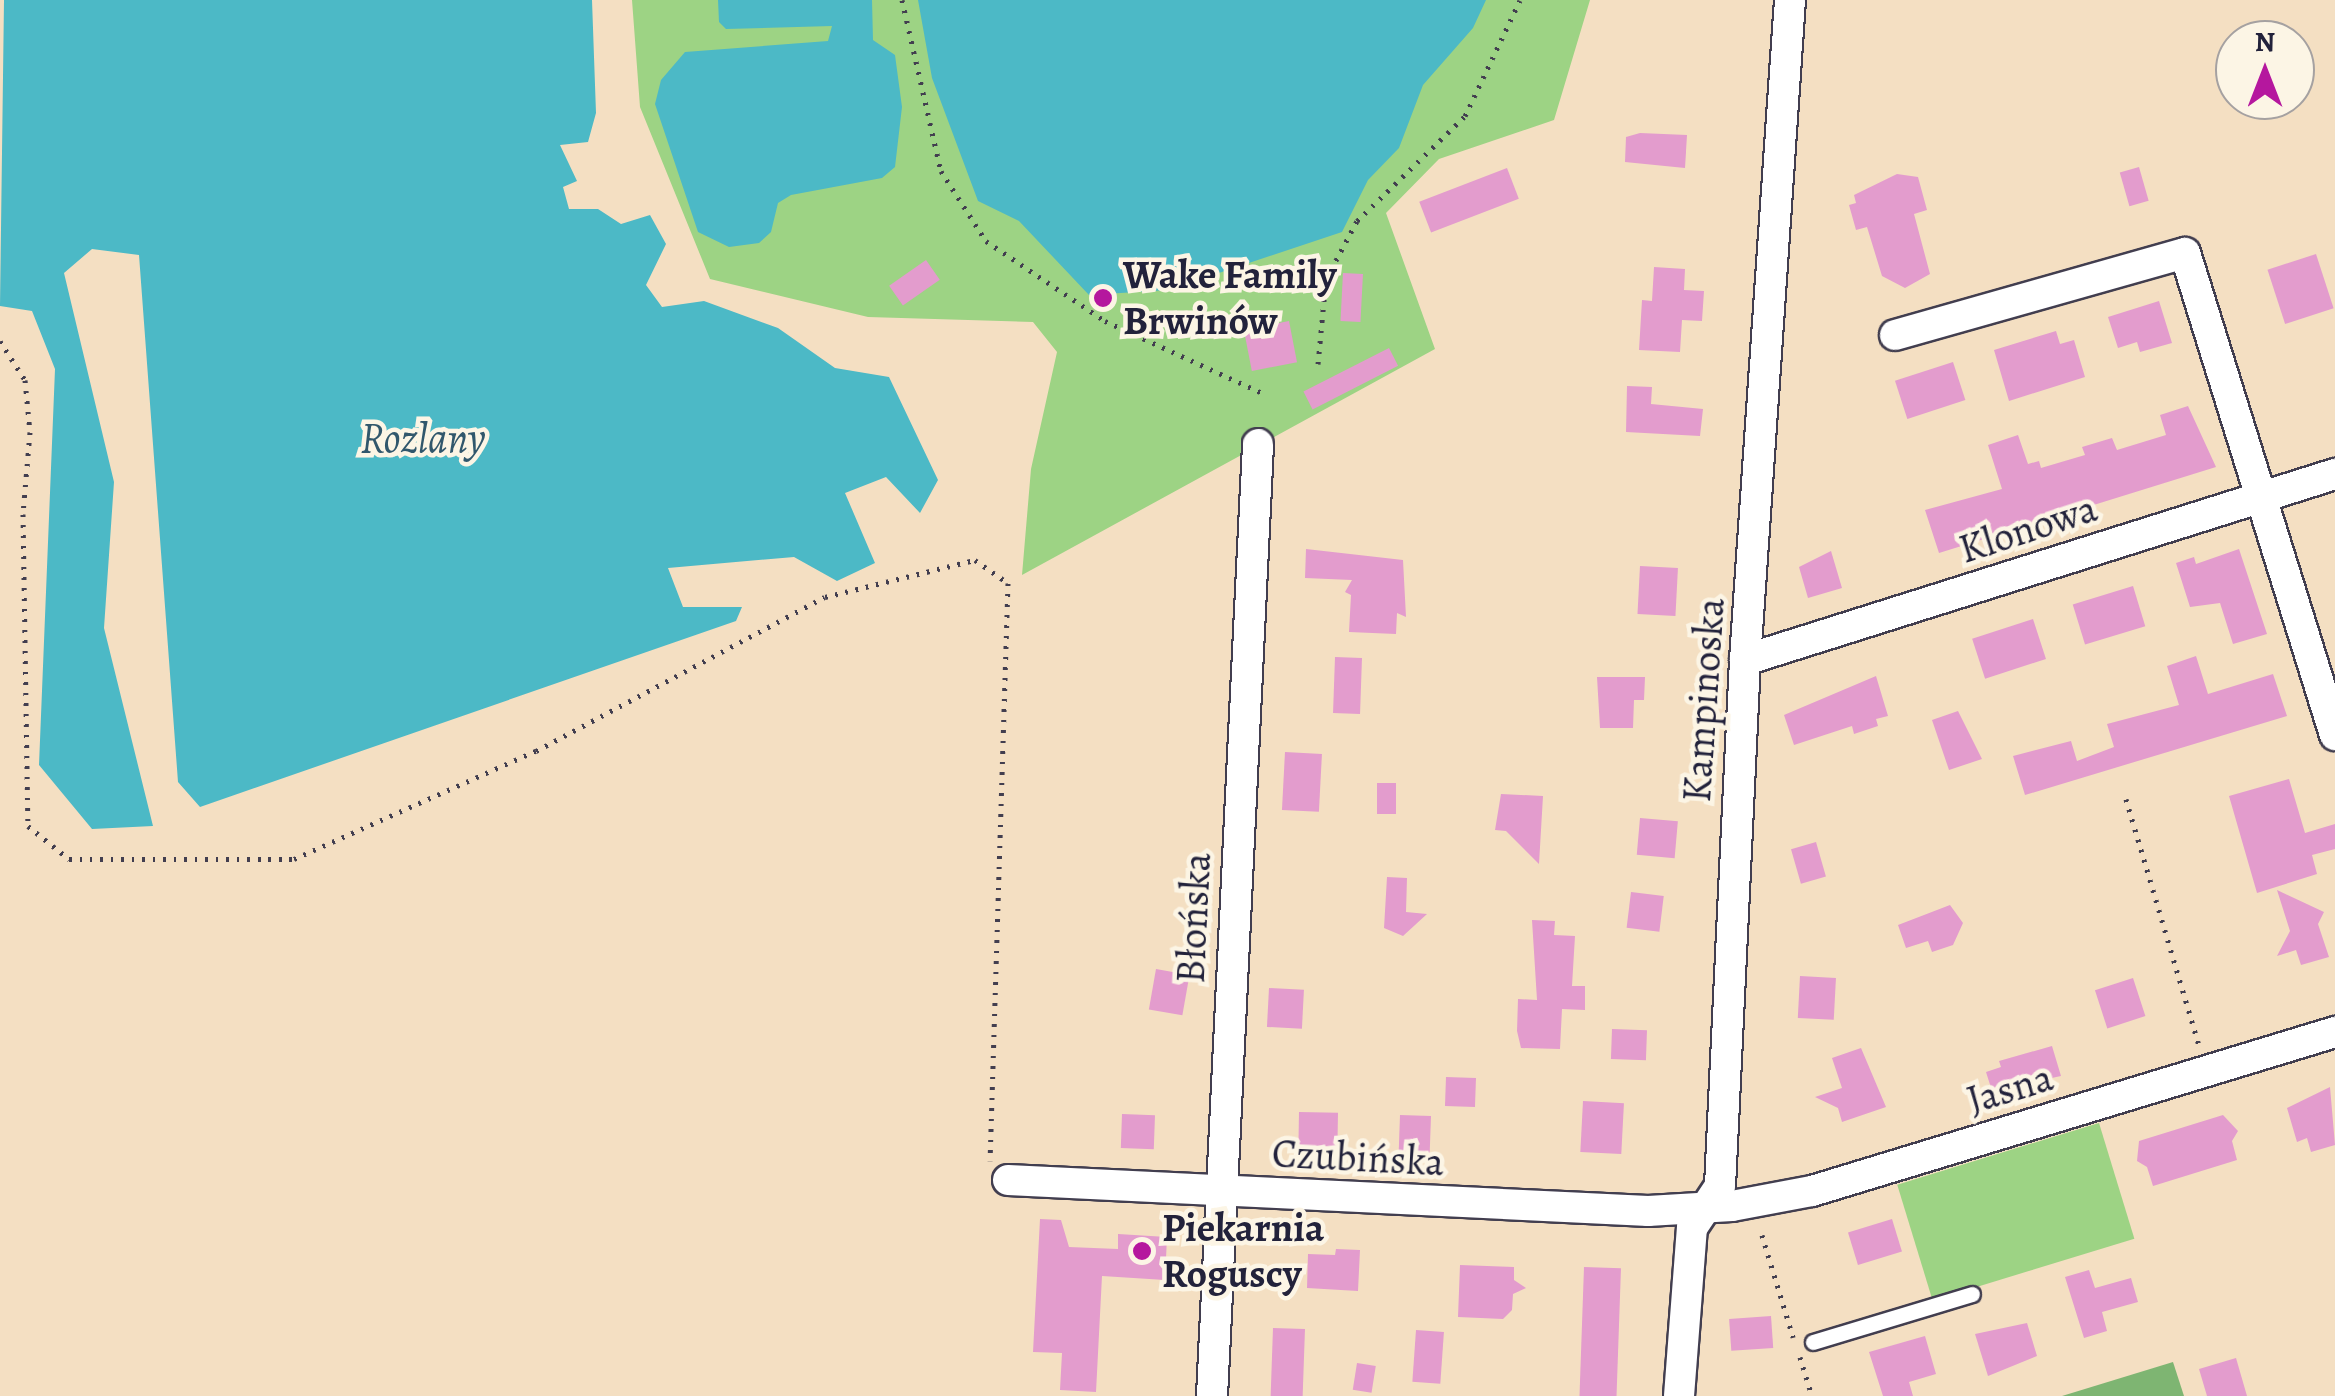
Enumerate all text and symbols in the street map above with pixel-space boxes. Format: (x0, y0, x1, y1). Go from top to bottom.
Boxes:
north arrow (2215, 20, 2315, 120)
text: N (2255, 23, 2275, 61)
place label: Wake Family Brwinów (1123, 251, 1337, 345)
marker: Wake Family Brwinów (1092, 287, 1114, 309)
water label: Rozlany (360, 413, 486, 463)
street label: Klonowa (1953, 484, 2103, 574)
street label: Kampinoska (1673, 596, 1735, 804)
street label: Błońska (1167, 851, 1221, 985)
street label: Jasna (1961, 1053, 2059, 1125)
street label: Czubińska (1271, 1130, 1445, 1186)
place label: Piekarnia Roguscy (1162, 1204, 1324, 1298)
marker: Piekarnia Roguscy (1131, 1240, 1153, 1262)

